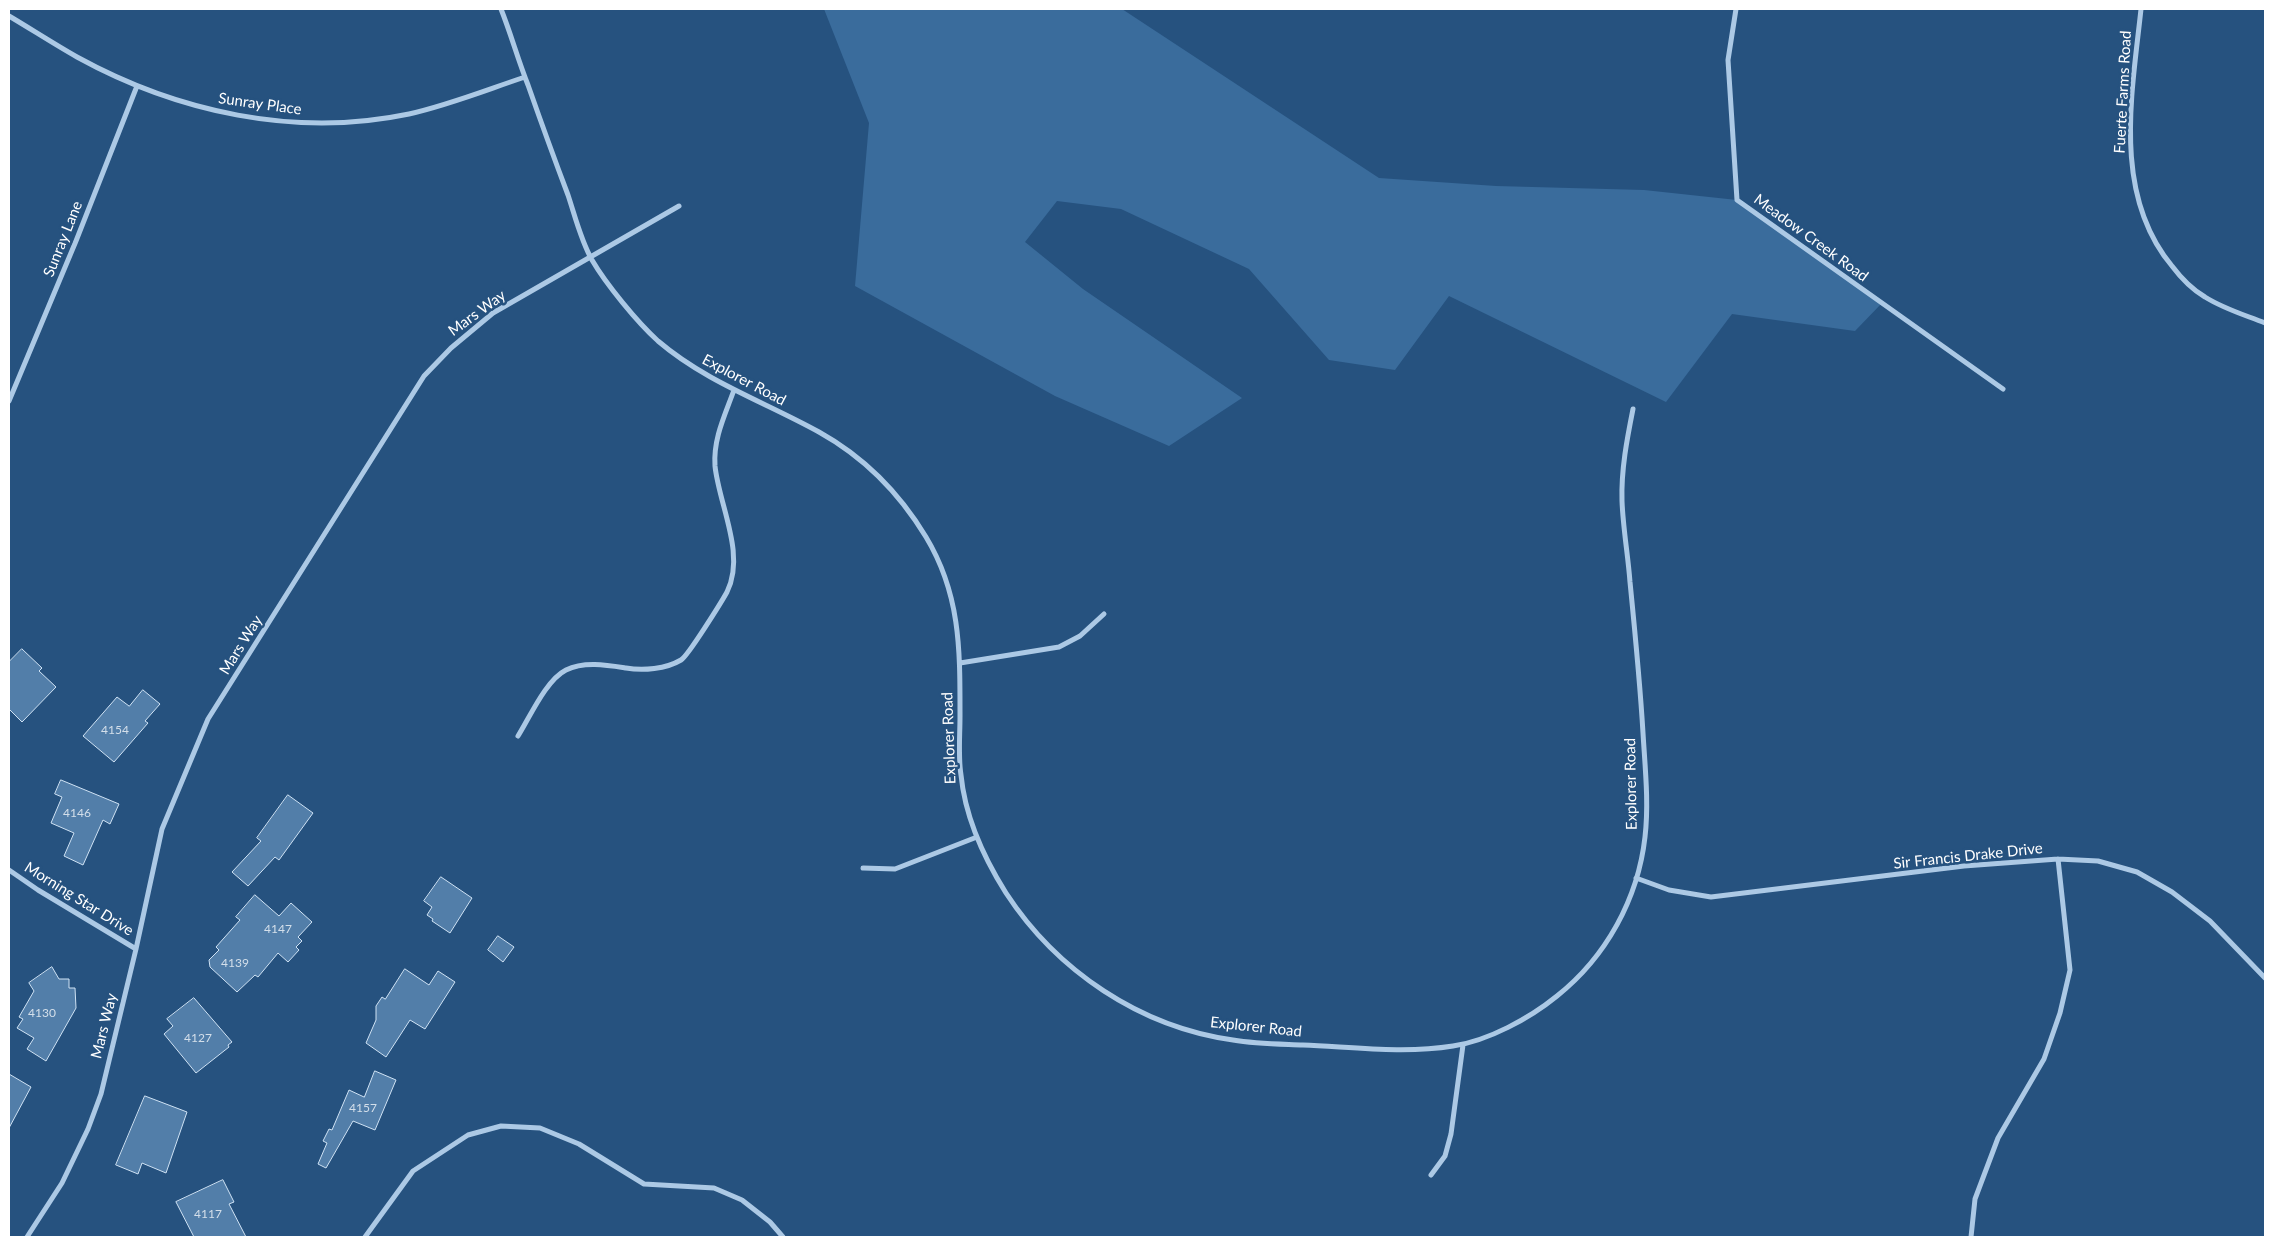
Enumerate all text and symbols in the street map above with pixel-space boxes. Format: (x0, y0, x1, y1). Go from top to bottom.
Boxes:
street label: Fuerte Farms Road (2111, 30, 2135, 154)
street label: Sunray Place (217, 89, 303, 119)
street label: Meadow Creek Road (1750, 190, 1872, 286)
street label: Sunray Lane (40, 198, 86, 280)
street label: Mars Way (445, 286, 509, 340)
street label: Explorer Road (699, 350, 789, 410)
street label: Mars Way (216, 612, 266, 678)
street label: Explorer Road (938, 692, 960, 784)
house number: 4154 (101, 723, 129, 737)
street label: Explorer Road (1621, 738, 1641, 830)
house number: 4146 (63, 806, 91, 820)
street label: Sir Francis Drake Drive (1893, 839, 2043, 873)
street label: Morning Star Drive (21, 858, 137, 940)
house number: 4147 (264, 922, 292, 936)
house number: 4139 (221, 956, 249, 970)
street label: Mars Way (87, 992, 121, 1060)
house number: 4130 (28, 1006, 56, 1020)
street label: Explorer Road (1209, 1013, 1303, 1041)
house number: 4127 (184, 1031, 212, 1045)
house number: 4157 (349, 1101, 377, 1115)
house number: 4117 (194, 1207, 222, 1221)

